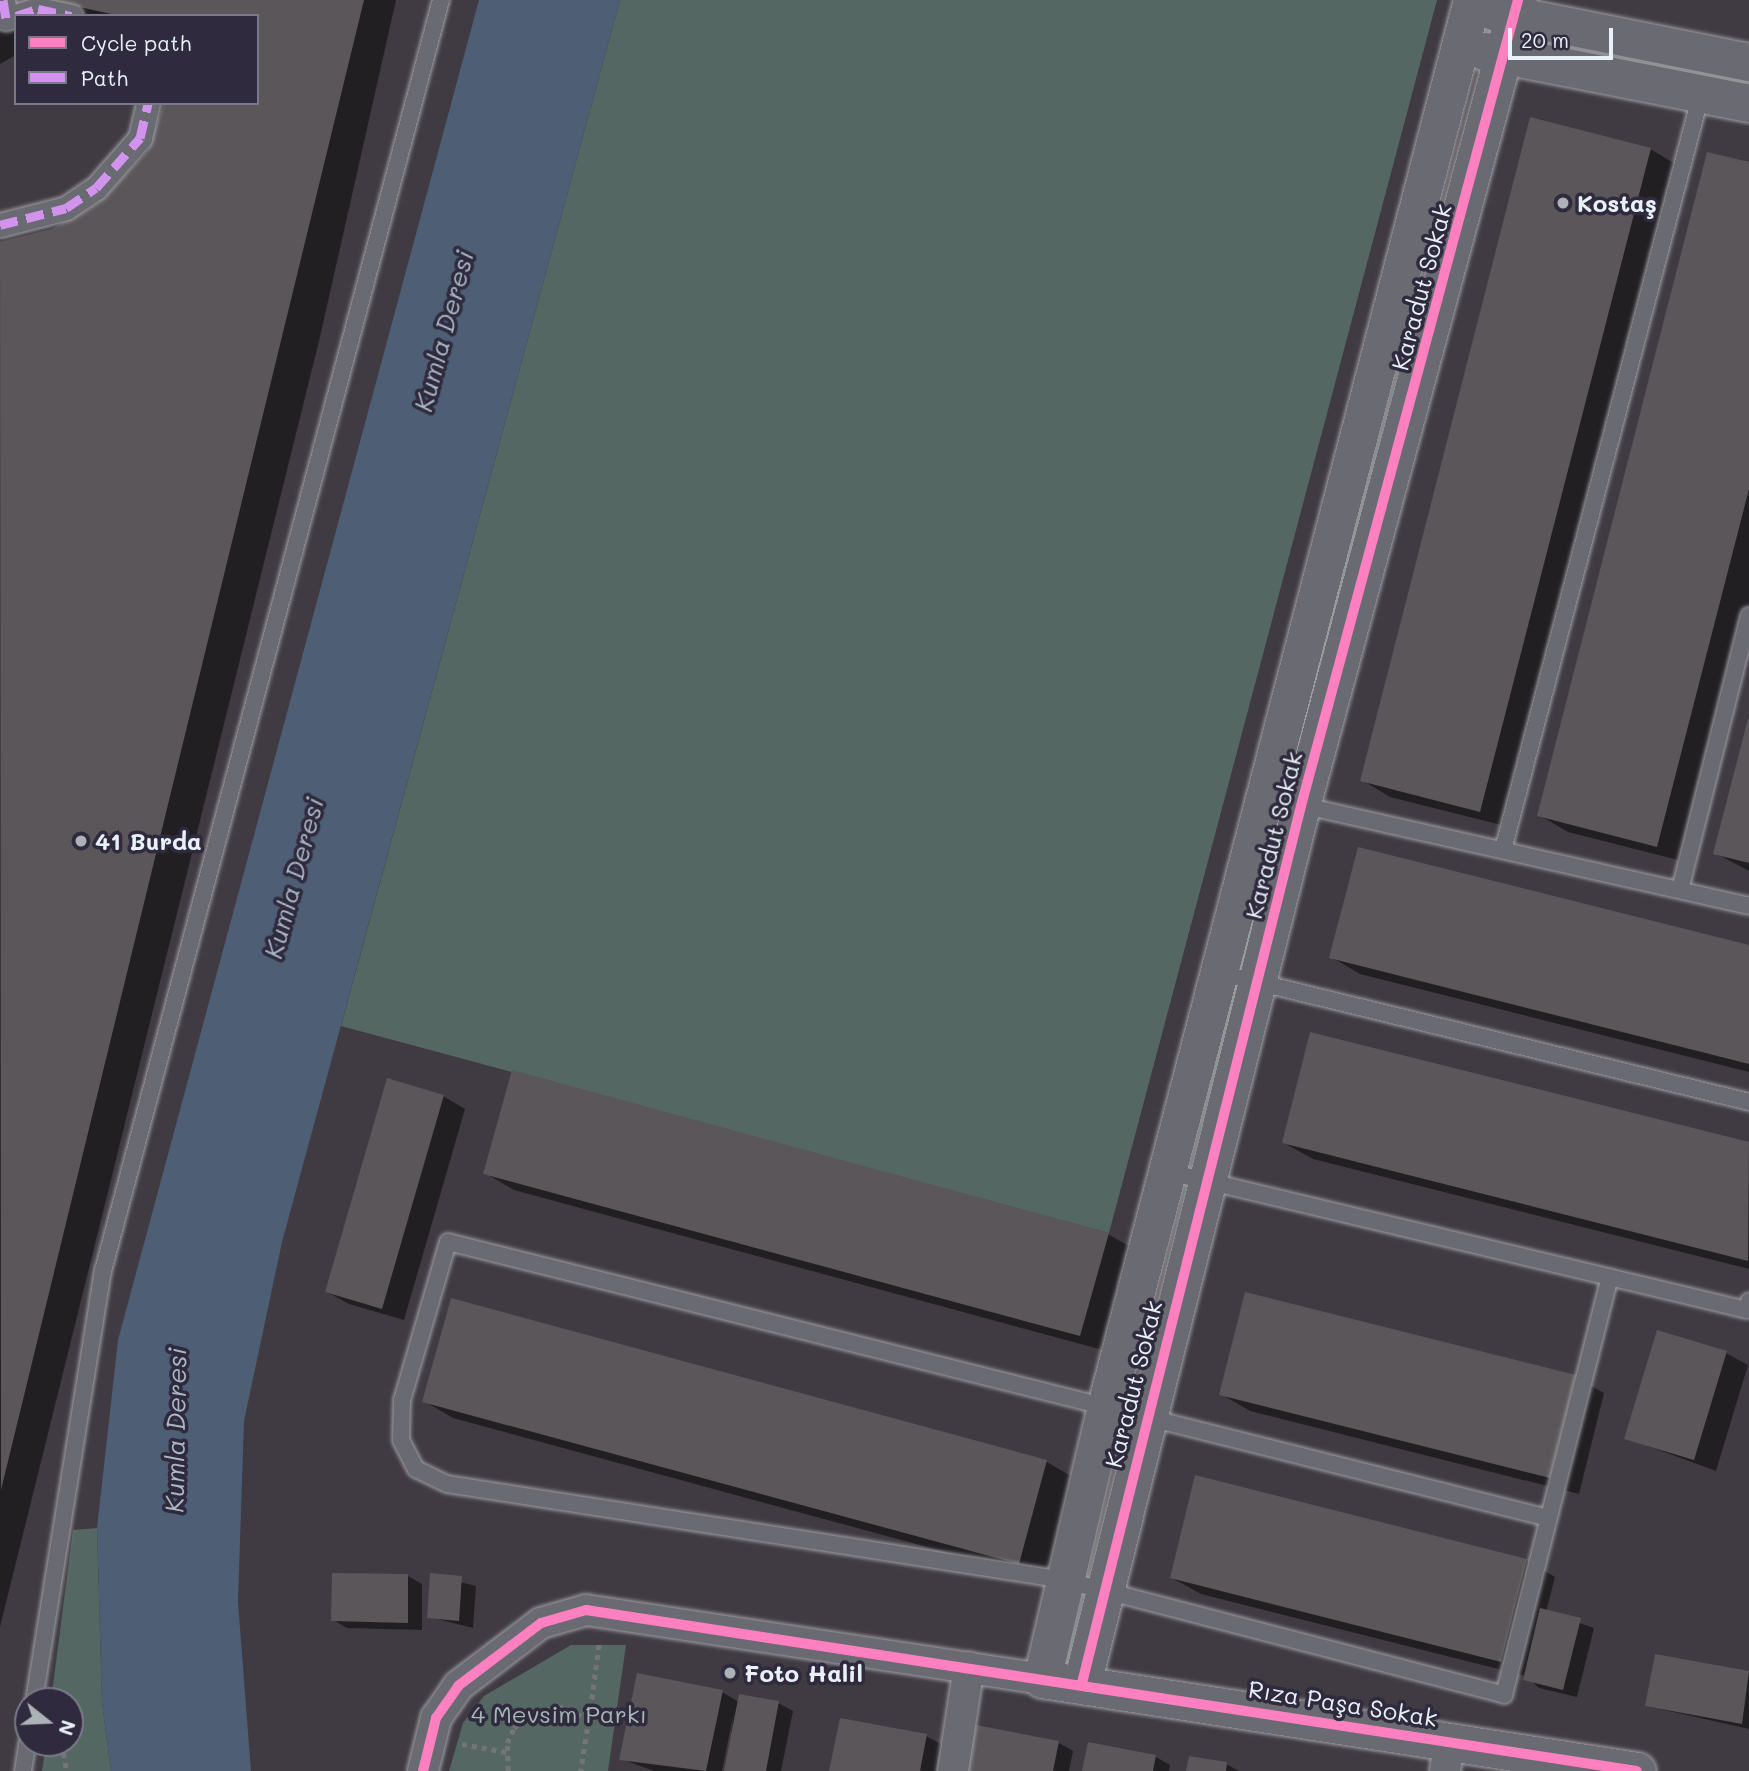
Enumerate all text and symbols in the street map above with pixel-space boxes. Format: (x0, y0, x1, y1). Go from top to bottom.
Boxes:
legend (14, 14, 259, 105)
scale bar (1511, 14, 1616, 58)
text: 20 m (1521, 26, 1569, 53)
text: Cycle path (81, 29, 191, 56)
text: Path (81, 64, 128, 91)
place label: Kostaş (1577, 189, 1657, 217)
marker: Kostaş (1555, 195, 1571, 211)
street label: Karadut Sokak (1385, 201, 1457, 373)
water label: Kumla Deresi (408, 247, 480, 415)
street label: Karadut Sokak (1238, 748, 1308, 922)
water label: Kumla Deresi (258, 794, 330, 962)
place label: 41 Burda (95, 827, 202, 855)
marker: 41 Burda (73, 833, 89, 849)
street label: Karadut Sokak (1098, 1297, 1168, 1471)
water label: Kumla Deresi (159, 1347, 193, 1513)
place label: Foto Halil (744, 1659, 863, 1687)
marker: Foto Halil (722, 1665, 738, 1681)
street label: Rıza Paşa Sokak (1246, 1674, 1440, 1732)
north arrow (14, 1687, 84, 1757)
park label: 4 Mevsim Parkı (471, 1700, 647, 1728)
text: N (53, 1717, 82, 1739)

